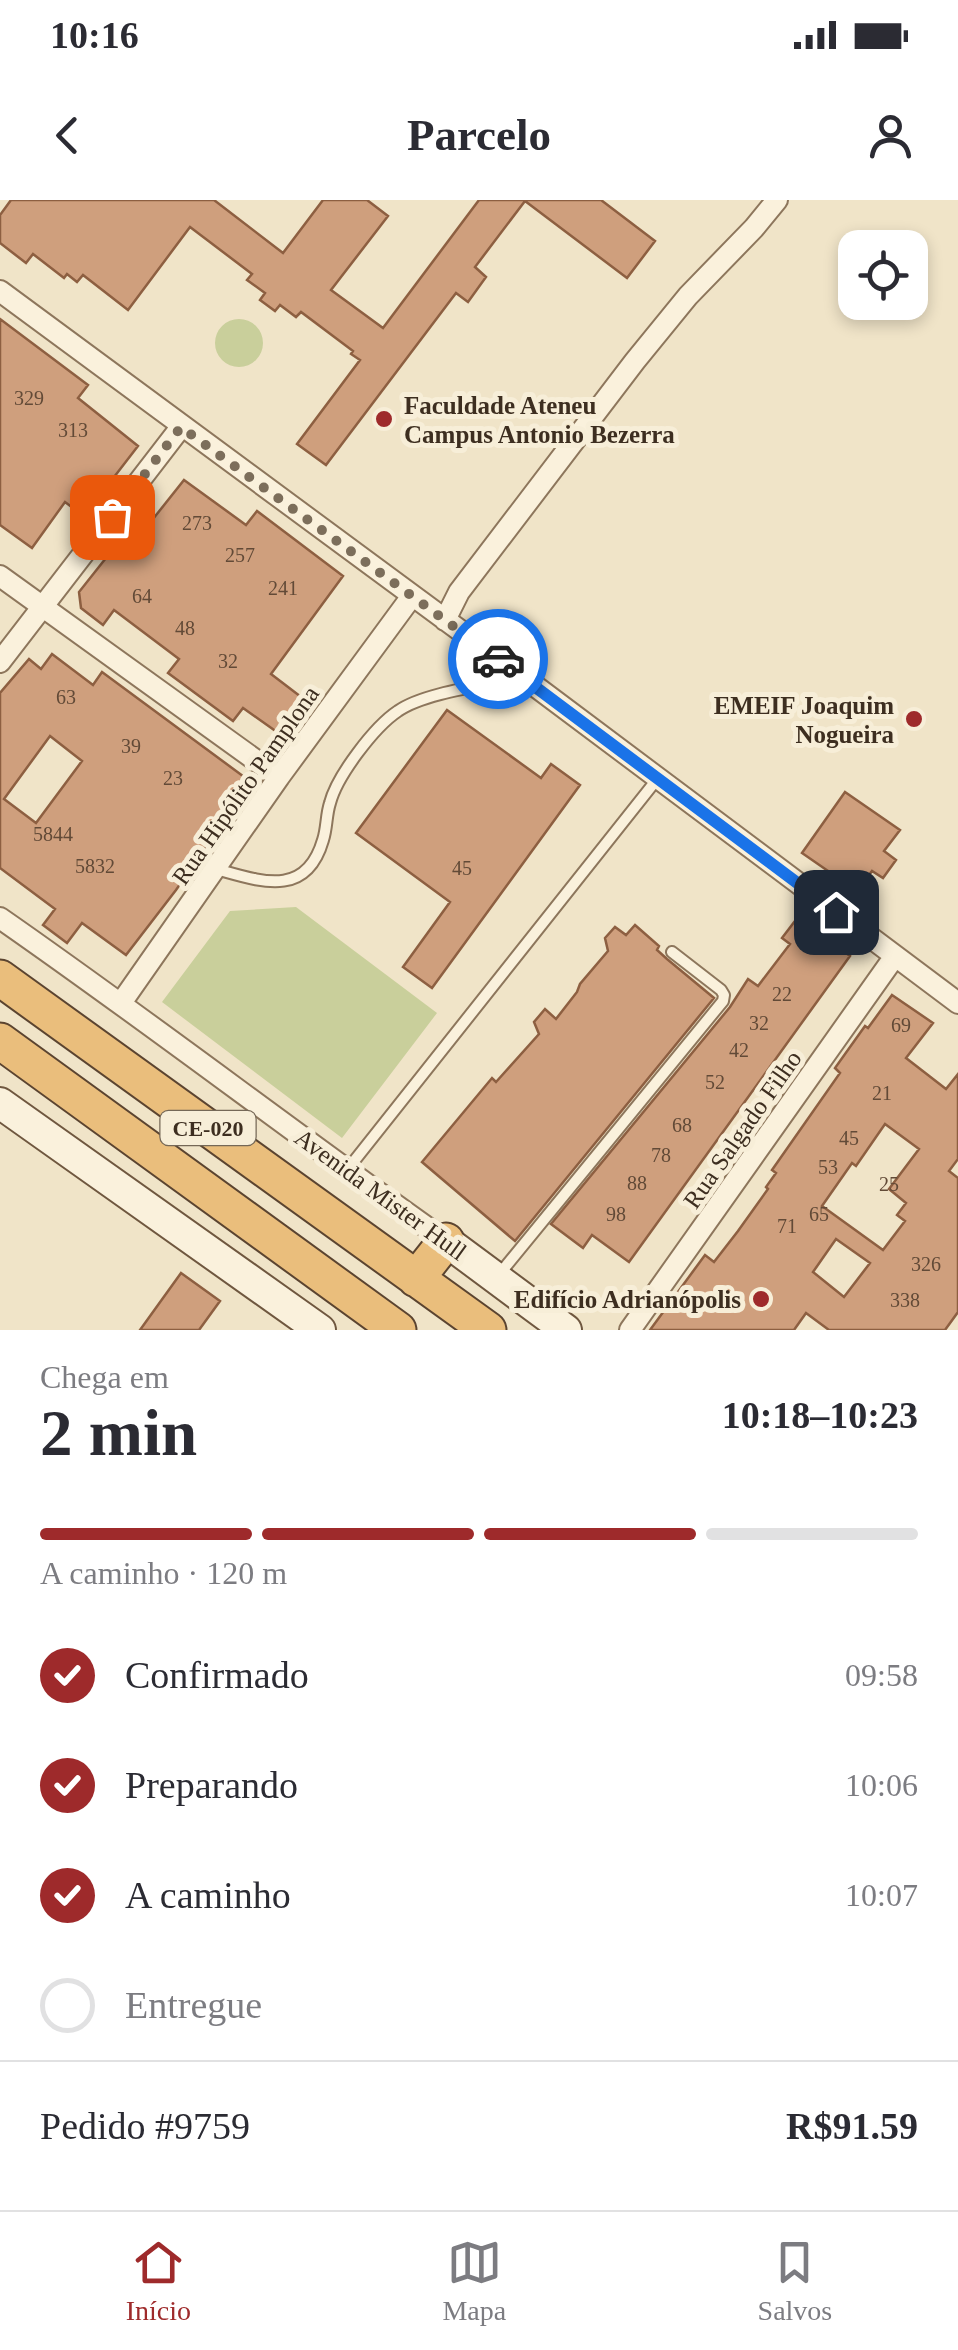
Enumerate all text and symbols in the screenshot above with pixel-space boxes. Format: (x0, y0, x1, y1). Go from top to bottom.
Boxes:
text: 10:16 (50, 14, 139, 56)
icon: back (40, 108, 95, 163)
icon: person (863, 108, 918, 163)
text: Parcelo (407, 110, 551, 160)
map controls (838, 230, 928, 320)
button: locate (838, 230, 928, 320)
house number: 329 (14, 387, 44, 409)
place label: Faculdade Ateneu Campus Antonio Bezerra (404, 392, 675, 448)
marker: Faculdade Ateneu Campus Antonio Bezerra (373, 408, 395, 430)
house number: 313 (58, 419, 88, 441)
pin (70, 475, 155, 560)
icon: bag (85, 490, 140, 545)
house number: 273 (182, 512, 212, 534)
house number: 257 (225, 544, 255, 566)
house number: 241 (268, 577, 298, 599)
house number: 64 (132, 585, 152, 607)
courier (448, 609, 548, 709)
house number: 48 (175, 617, 195, 639)
icon: car (471, 632, 526, 687)
house number: 32 (218, 650, 238, 672)
street label: Rua Hipólito Pamplona (167, 681, 324, 890)
house number: 63 (56, 686, 76, 708)
place label: EMEIF Joaquim Nogueira (714, 692, 894, 748)
marker: EMEIF Joaquim Nogueira (903, 708, 925, 730)
house number: 39 (121, 735, 141, 757)
house number: 23 (163, 767, 183, 789)
house number: 5844 (33, 823, 73, 845)
house number: 5832 (75, 855, 115, 877)
house number: 45 (452, 857, 472, 879)
pin (794, 870, 879, 955)
icon: home (809, 885, 864, 940)
house number: 22 (772, 983, 792, 1005)
house number: 32 (749, 1012, 769, 1034)
house number: 69 (891, 1014, 911, 1036)
house number: 42 (729, 1039, 749, 1061)
street label: Rua Salgado Filho (678, 1045, 807, 1213)
house number: 52 (705, 1071, 725, 1093)
house number: 21 (872, 1082, 892, 1104)
road number: CE-020 (160, 1111, 256, 1145)
house number: 68 (672, 1114, 692, 1136)
street label: Avenida Mister Hull (290, 1123, 472, 1266)
house number: 45 (839, 1127, 859, 1149)
house number: 78 (651, 1144, 671, 1166)
house number: 53 (818, 1156, 838, 1178)
house number: 88 (627, 1172, 647, 1194)
house number: 25 (879, 1173, 899, 1195)
house number: 98 (606, 1203, 626, 1225)
house number: 65 (809, 1203, 829, 1225)
house number: 71 (777, 1215, 797, 1237)
house number: 326 (911, 1253, 941, 1275)
place label: Edifício Adrianópolis (514, 1286, 741, 1313)
marker: Edifício Adrianópolis (750, 1288, 772, 1310)
house number: 338 (890, 1289, 920, 1311)
text: Chega em (40, 1359, 169, 1395)
text: 10:18–10:23 (722, 1394, 918, 1436)
text: 2 min (40, 1397, 197, 1469)
text: A caminho · 120 m (40, 1555, 287, 1591)
icon: check (40, 1648, 95, 1703)
text: Confirmado (125, 1654, 309, 1696)
text: 09:58 (845, 1657, 918, 1693)
icon: check (40, 1758, 95, 1813)
text: Preparando (125, 1764, 298, 1806)
text: 10:06 (845, 1767, 918, 1803)
icon: check (40, 1868, 95, 1923)
text: A caminho (125, 1874, 291, 1916)
text: 10:07 (845, 1877, 918, 1913)
text: Entregue (125, 1984, 262, 2026)
text: Pedido #9759 (40, 2105, 250, 2147)
text: R$91.59 (786, 2105, 918, 2147)
tab: Início (126, 2235, 191, 2327)
tab: Mapa (442, 2235, 506, 2327)
tab: Salvos (758, 2235, 832, 2327)

